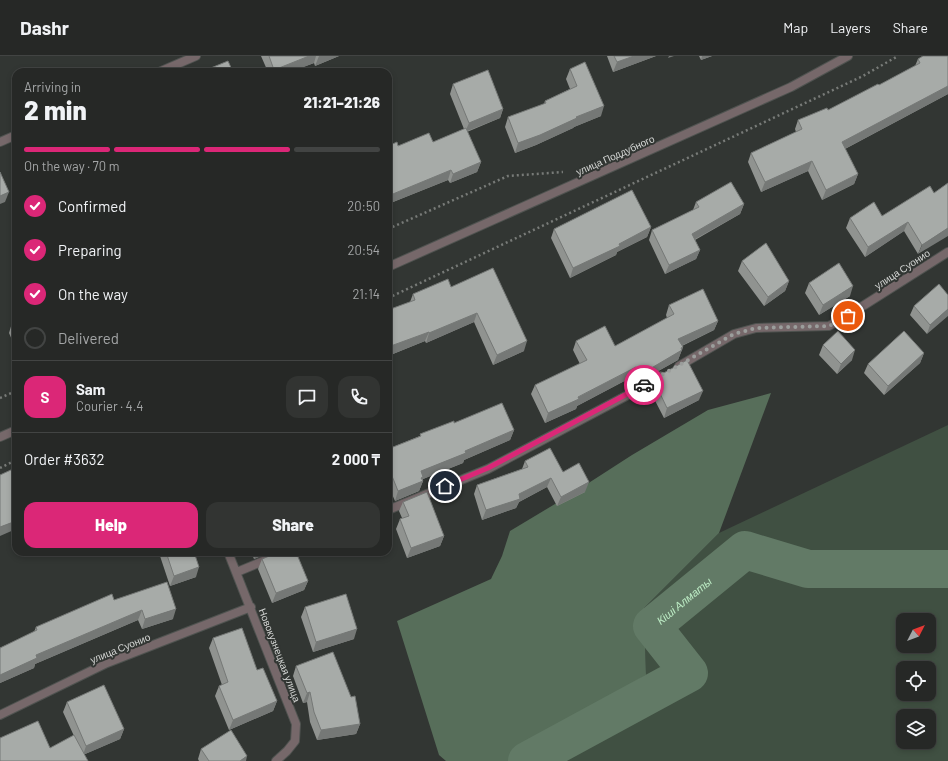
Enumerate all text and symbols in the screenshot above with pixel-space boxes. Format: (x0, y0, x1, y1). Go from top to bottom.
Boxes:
text: Dashr (20, 16, 69, 39)
text: Map (783, 19, 808, 36)
text: Layers (830, 19, 871, 36)
text: Share (893, 19, 928, 36)
text: Arriving in (24, 79, 81, 95)
text: 21:21–21:26 (303, 93, 380, 111)
text: 2 min (24, 94, 87, 125)
street label: улица Поддубного (574, 132, 656, 178)
text: On the way · 70 m (24, 158, 119, 174)
icon: check (24, 195, 46, 217)
text: Confirmed (58, 197, 126, 215)
text: 20:50 (347, 198, 380, 214)
icon: check (24, 239, 46, 261)
text: Preparing (58, 241, 122, 259)
text: 20:54 (347, 242, 380, 258)
street label: улица Суонио (872, 246, 932, 291)
icon: check (24, 283, 46, 305)
text: On the way (58, 285, 128, 303)
text: 21:14 (353, 286, 380, 302)
pin (831, 299, 865, 333)
icon: bag (837, 305, 859, 327)
text: Delivered (58, 329, 119, 347)
courier (624, 365, 664, 405)
icon: car (633, 374, 655, 396)
button: chat (286, 376, 328, 418)
button: phone (338, 376, 380, 418)
text: Sam (76, 380, 105, 398)
text: S (41, 388, 49, 406)
text: Courier · 4.4 (76, 398, 144, 414)
text: Order #3632 (24, 450, 104, 468)
text: 2 000 ₸ (332, 450, 380, 468)
pin (428, 469, 462, 503)
icon: home (434, 475, 456, 497)
button: Help (24, 502, 198, 548)
button: Share (206, 502, 380, 548)
water label: Кіші Алматы (653, 574, 714, 626)
street label: Новокузнецкая улица (257, 606, 304, 704)
north arrow (896, 613, 936, 653)
map controls (896, 613, 936, 749)
street label: улица Суонио (88, 630, 152, 666)
button: locate (896, 661, 936, 701)
button: layers (896, 709, 936, 749)

